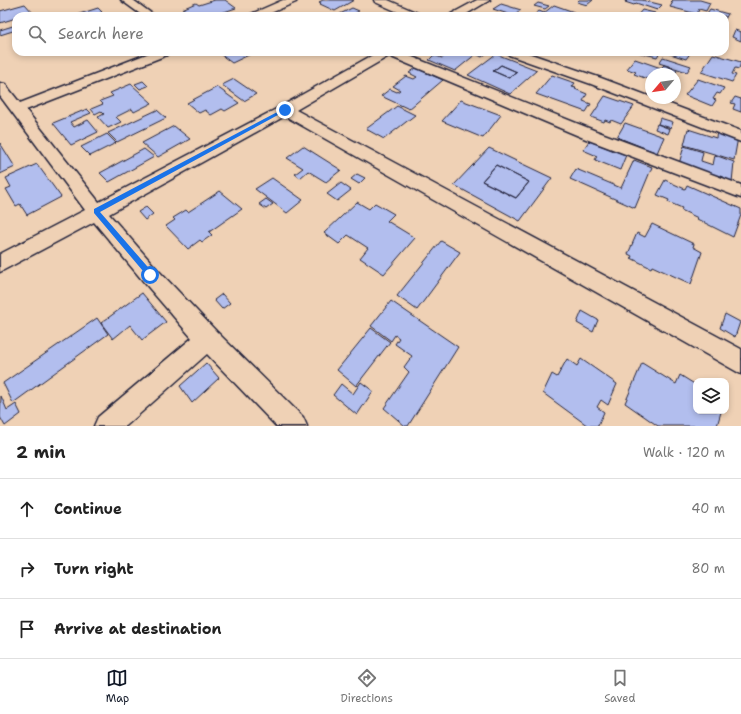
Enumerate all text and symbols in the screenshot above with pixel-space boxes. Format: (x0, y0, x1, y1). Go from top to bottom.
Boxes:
search box (12, 12, 729, 56)
icon: search (26, 23, 48, 45)
text: Search here (58, 24, 144, 44)
north arrow (645, 68, 681, 104)
route end (276, 101, 294, 119)
route start (141, 266, 159, 284)
map controls (693, 378, 729, 414)
button: layers (693, 378, 729, 414)
text: 2 min (16, 441, 66, 463)
text: Walk · 120 m (643, 444, 725, 461)
icon: ahead (16, 498, 38, 520)
text: Continue (54, 499, 122, 519)
text: 40 m (691, 500, 725, 517)
icon: right (16, 558, 38, 580)
text: Turn right (54, 559, 134, 579)
text: 80 m (691, 560, 725, 577)
icon: arrive (16, 618, 38, 640)
text: Arrive at destination (54, 619, 222, 639)
tab: Map (106, 667, 129, 706)
tab: Directions (340, 667, 393, 706)
tab: Saved (604, 667, 635, 706)

